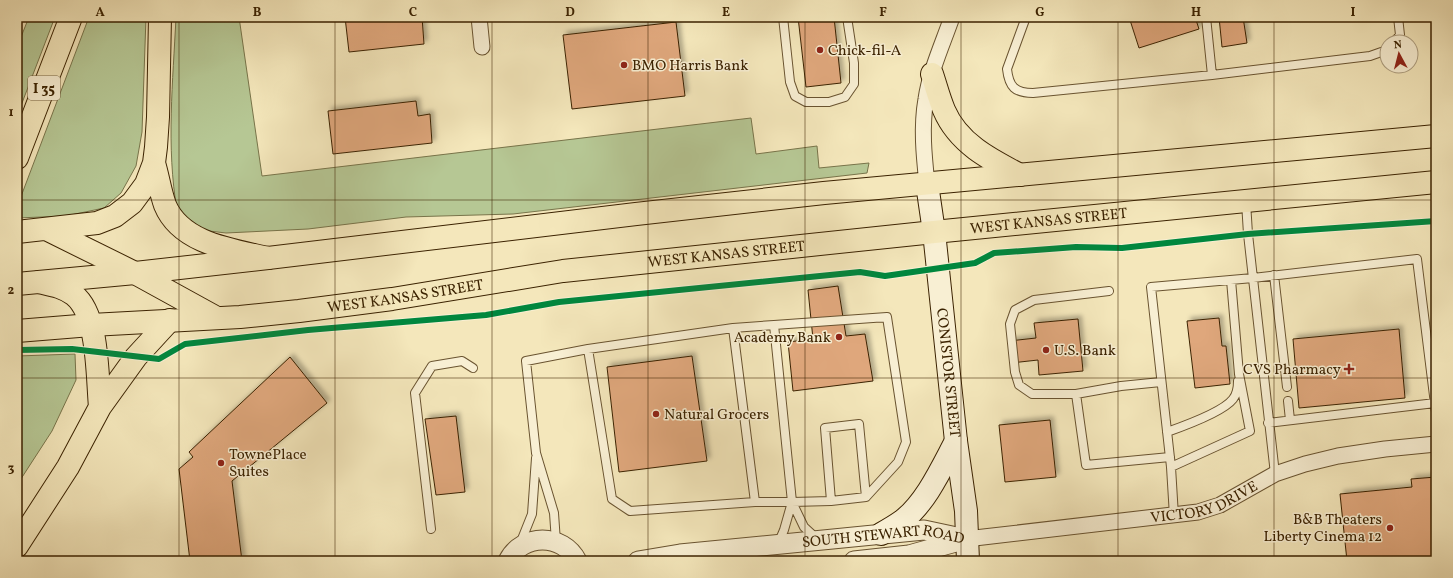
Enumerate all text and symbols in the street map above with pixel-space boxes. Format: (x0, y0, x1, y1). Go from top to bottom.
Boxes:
text: A (95, 4, 105, 22)
text: B (253, 4, 262, 22)
text: C (409, 4, 417, 22)
text: D (565, 4, 575, 22)
text: E (722, 4, 730, 22)
text: F (879, 4, 887, 22)
text: G (1035, 4, 1045, 22)
text: H (1191, 4, 1201, 22)
text: I (1351, 4, 1356, 22)
north arrow (1379, 34, 1419, 74)
text: N (1393, 38, 1403, 53)
place label: Chick-fil-A (828, 41, 902, 62)
marker: Chick-fil-A (815, 45, 825, 55)
place label: BMO Harris Bank (632, 56, 748, 77)
marker: BMO Harris Bank (619, 60, 629, 70)
road number: I 35 (28, 76, 60, 100)
text: 1 (8, 104, 14, 122)
street label: WEST KANSAS STREET (969, 204, 1129, 240)
street label: WEST KANSAS STREET (647, 237, 806, 274)
street label: WEST KANSAS STREET (326, 275, 485, 319)
text: 2 (8, 282, 15, 300)
street label: CONISTOR STREET (930, 307, 965, 439)
place label: Academy Bank (734, 328, 831, 349)
marker: Academy Bank (834, 332, 844, 342)
place label: U.S. Bank (1054, 341, 1116, 362)
marker: U.S. Bank (1041, 345, 1051, 355)
place label: CVS Pharmacy (1243, 360, 1341, 381)
marker: CVS Pharmacy (1344, 364, 1354, 374)
place label: Natural Grocers (664, 405, 769, 426)
marker: Natural Grocers (651, 409, 661, 419)
place label: TownePlace Suites (229, 445, 307, 483)
marker: TownePlace Suites (216, 458, 226, 468)
text: 3 (8, 460, 15, 478)
street label: VICTORY DRIVE (1150, 477, 1262, 529)
place label: B&B Theaters Liberty Cinema 12 (1264, 510, 1382, 548)
street label: SOUTH STEWART ROAD (801, 521, 966, 554)
marker: B&B Theaters Liberty Cinema 12 (1385, 523, 1395, 533)

